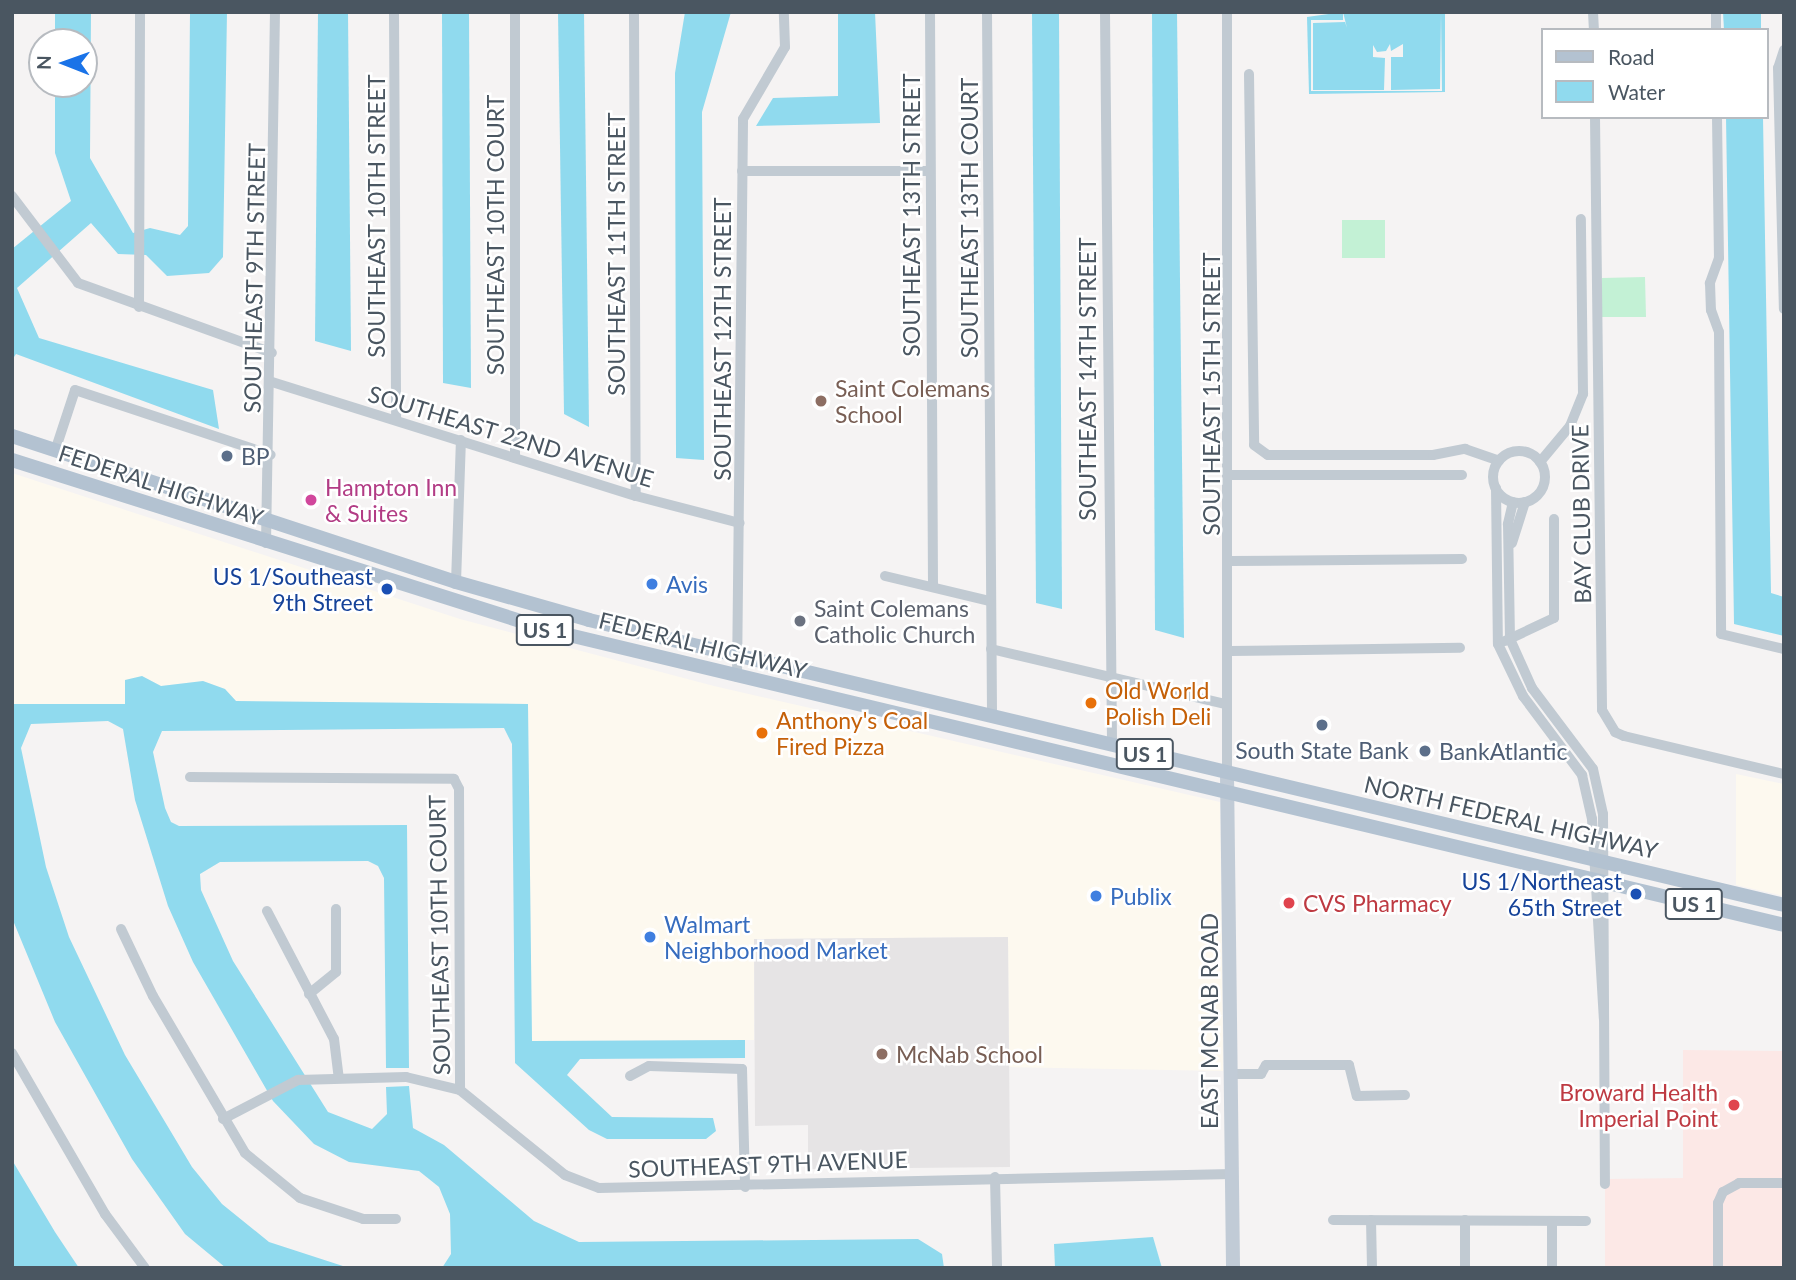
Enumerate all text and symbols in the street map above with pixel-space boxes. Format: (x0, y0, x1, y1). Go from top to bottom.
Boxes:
north arrow (28, 28, 98, 98)
legend (1540, 28, 1768, 119)
text: Road (1608, 44, 1655, 69)
text: N (32, 55, 55, 70)
street label: SOUTHEAST 13TH STREET (897, 73, 925, 357)
street label: SOUTHEAST 10TH STREET (362, 74, 390, 358)
street label: SOUTHEAST 13TH COURT (955, 77, 983, 359)
text: Water (1608, 79, 1665, 104)
street label: SOUTHEAST 10TH COURT (481, 94, 509, 376)
street label: SOUTHEAST 11TH STREET (602, 112, 630, 396)
street label: SOUTHEAST 9TH STREET (238, 142, 270, 414)
street label: SOUTHEAST 12TH STREET (708, 197, 736, 481)
street label: SOUTHEAST 14TH STREET (1073, 237, 1101, 521)
street label: SOUTHEAST 15TH STREET (1197, 252, 1225, 536)
place label: Saint Colemans School (835, 374, 990, 428)
street label: SOUTHEAST 22ND AVENUE (364, 379, 658, 493)
marker: Saint Colemans School (813, 393, 829, 409)
street label: BAY CLUB DRIVE (1566, 424, 1596, 604)
street label: FEDERAL HIGHWAY (55, 439, 267, 531)
place label: BP (241, 442, 270, 470)
marker: BP (219, 448, 235, 464)
place label: Hampton Inn & Suites (325, 473, 457, 527)
marker: Hampton Inn & Suites (303, 492, 319, 508)
place label: US 1/Southeast 9th Street (213, 562, 373, 616)
place label: Avis (666, 570, 708, 598)
marker: Avis (644, 576, 660, 592)
marker: US 1/Southeast 9th Street (379, 581, 395, 597)
place label: Saint Colemans Catholic Church (814, 594, 975, 648)
street label: FEDERAL HIGHWAY (596, 606, 810, 684)
road number: US 1 (515, 612, 575, 648)
marker: Saint Colemans Catholic Church (792, 613, 808, 629)
place label: Old World Polish Deli (1105, 676, 1211, 730)
marker: Old World Polish Deli (1083, 695, 1099, 711)
place label: Anthony's Coal Fired Pizza (776, 706, 928, 760)
marker: South State Bank (1314, 717, 1330, 733)
marker: Anthony's Coal Fired Pizza (754, 725, 770, 741)
road number: US 1 (1115, 736, 1175, 772)
place label: South State Bank (1235, 736, 1409, 764)
place label: BankAtlantic (1439, 737, 1567, 765)
marker: BankAtlantic (1417, 743, 1433, 759)
street label: NORTH FEDERAL HIGHWAY (1361, 770, 1661, 864)
street label: SOUTHEAST 10TH COURT (423, 794, 455, 1076)
place label: US 1/Northeast 65th Street (1462, 867, 1622, 921)
place label: Publix (1110, 882, 1172, 910)
marker: US 1/Northeast 65th Street (1628, 886, 1644, 902)
road number: US 1 (1664, 886, 1724, 922)
marker: Publix (1088, 888, 1104, 904)
place label: CVS Pharmacy (1303, 889, 1452, 917)
marker: CVS Pharmacy (1281, 895, 1297, 911)
place label: Walmart Neighborhood Market (664, 910, 888, 964)
street label: EAST MCNAB ROAD (1195, 913, 1223, 1129)
marker: Walmart Neighborhood Market (642, 929, 658, 945)
place label: McNab School (896, 1040, 1043, 1068)
marker: McNab School (874, 1046, 890, 1062)
place label: Broward Health Imperial Point (1559, 1078, 1718, 1132)
marker: Broward Health Imperial Point (1724, 1095, 1744, 1115)
street label: SOUTHEAST 9TH AVENUE (627, 1145, 909, 1183)

